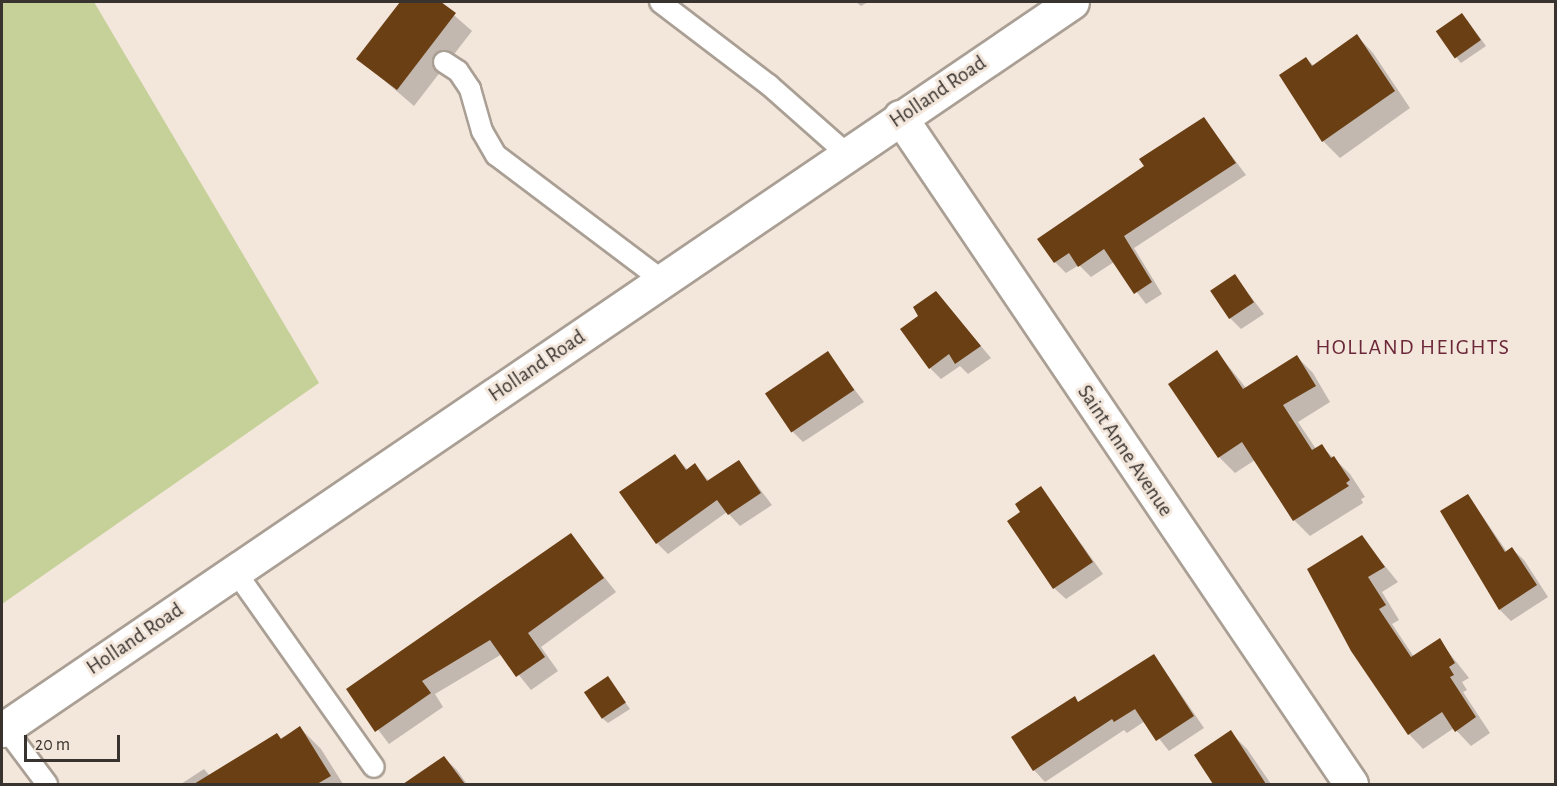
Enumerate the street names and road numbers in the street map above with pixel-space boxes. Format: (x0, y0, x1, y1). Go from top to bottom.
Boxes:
street label: Holland Road (885, 50, 991, 134)
street label: Holland Road (484, 324, 590, 408)
street label: Saint Anne Avenue (1072, 381, 1178, 521)
street label: Holland Road (82, 597, 188, 681)

